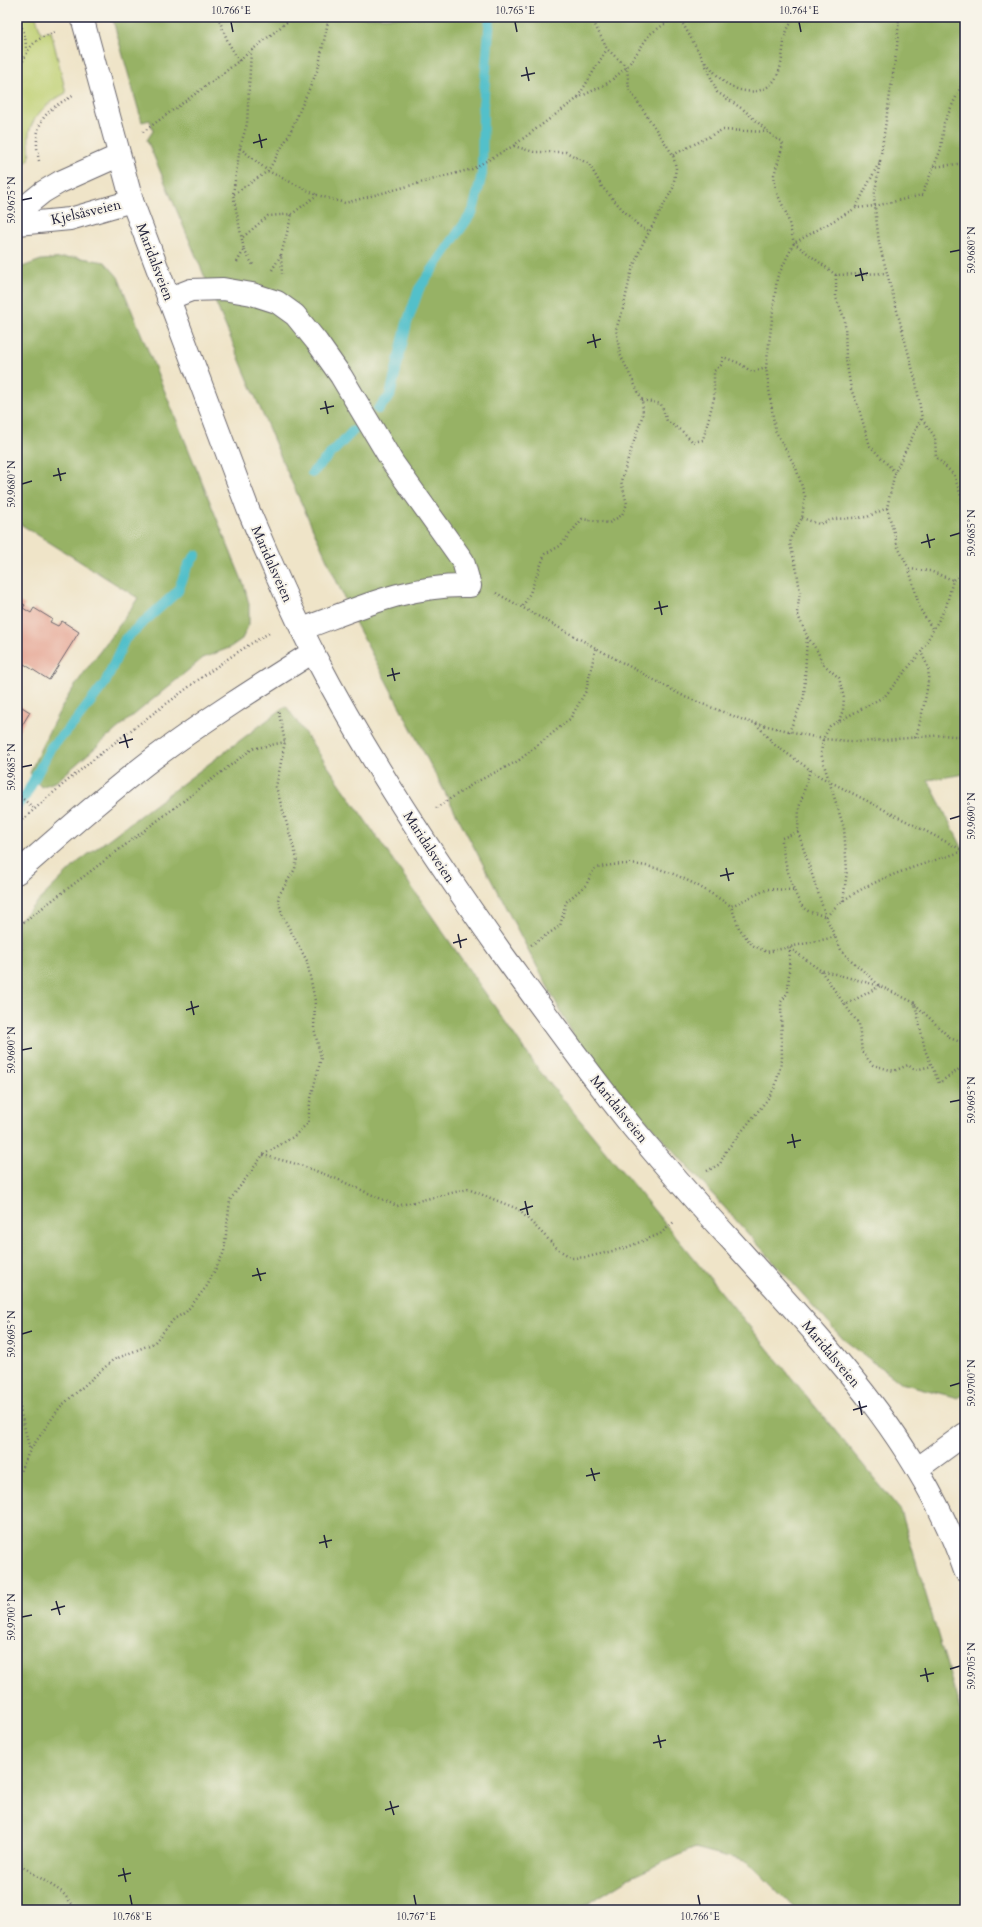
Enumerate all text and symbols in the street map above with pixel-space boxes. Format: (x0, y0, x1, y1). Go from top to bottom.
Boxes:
text: 10.766°E (211, 4, 251, 18)
text: 10.765°E (495, 4, 535, 18)
text: 10.764°E (779, 4, 819, 18)
text: 59.9675°N (5, 176, 19, 223)
street label: Kjelsåsveien (49, 195, 123, 229)
street label: Maridalsveien (131, 220, 179, 304)
text: 59.9680°N (965, 226, 979, 273)
text: 59.9680°N (5, 460, 19, 507)
text: 59.9685°N (965, 509, 979, 556)
street label: Maridalsveien (247, 523, 297, 605)
text: 59.9685°N (5, 743, 19, 790)
text: 59.9690°N (965, 792, 979, 839)
street label: Maridalsveien (399, 808, 459, 886)
text: 59.9690°N (5, 1026, 19, 1073)
street label: Maridalsveien (586, 1071, 652, 1147)
text: 59.9695°N (965, 1076, 979, 1123)
text: 59.9695°N (5, 1310, 19, 1357)
street label: Maridalsveien (797, 1317, 865, 1391)
text: 59.9700°N (965, 1359, 979, 1406)
text: 59.9700°N (5, 1593, 19, 1640)
text: 59.9705°N (965, 1642, 979, 1689)
text: 10.768°E (112, 1910, 152, 1924)
text: 10.767°E (396, 1910, 436, 1924)
text: 10.766°E (680, 1910, 720, 1924)

